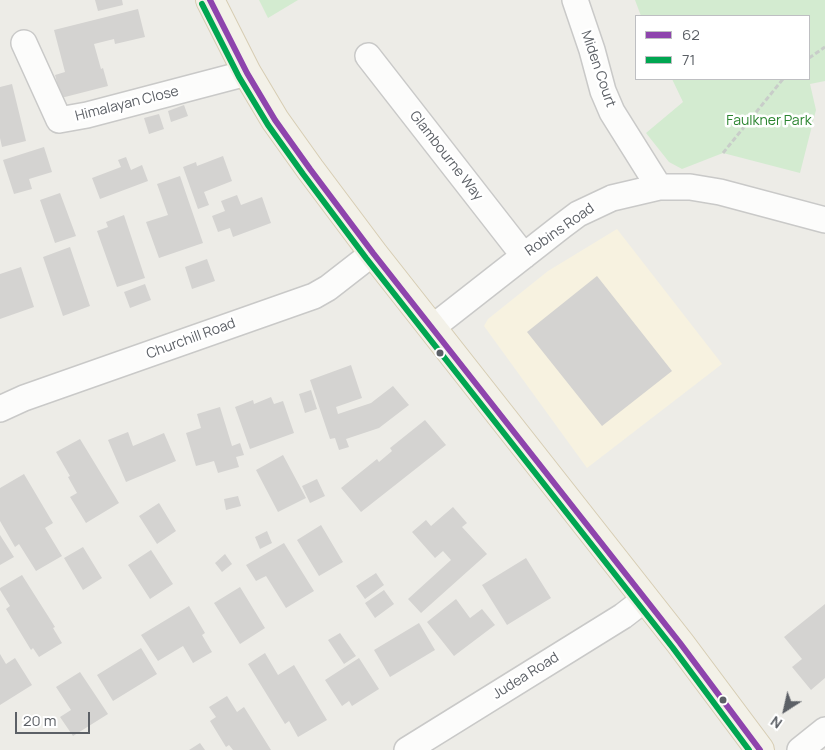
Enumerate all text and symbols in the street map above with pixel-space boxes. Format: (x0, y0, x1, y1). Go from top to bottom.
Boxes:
legend (635, 15, 810, 80)
text: 62 (682, 24, 700, 45)
street label: Miden Court (577, 29, 619, 109)
text: 71 (682, 49, 695, 70)
street label: Himalayan Close (73, 83, 181, 125)
street label: Glambourne Way (406, 108, 486, 204)
park label: Faulkner Park (726, 113, 812, 129)
street label: Robins Road (522, 200, 598, 260)
street label: Churchill Road (144, 315, 238, 363)
unlabelled marker (435, 348, 445, 358)
street label: Judea Road (490, 649, 562, 703)
north arrow (760, 685, 810, 735)
unlabelled marker (718, 695, 728, 705)
scale bar (18, 702, 92, 734)
text: 20 m (23, 710, 56, 731)
text: N (767, 712, 786, 733)

